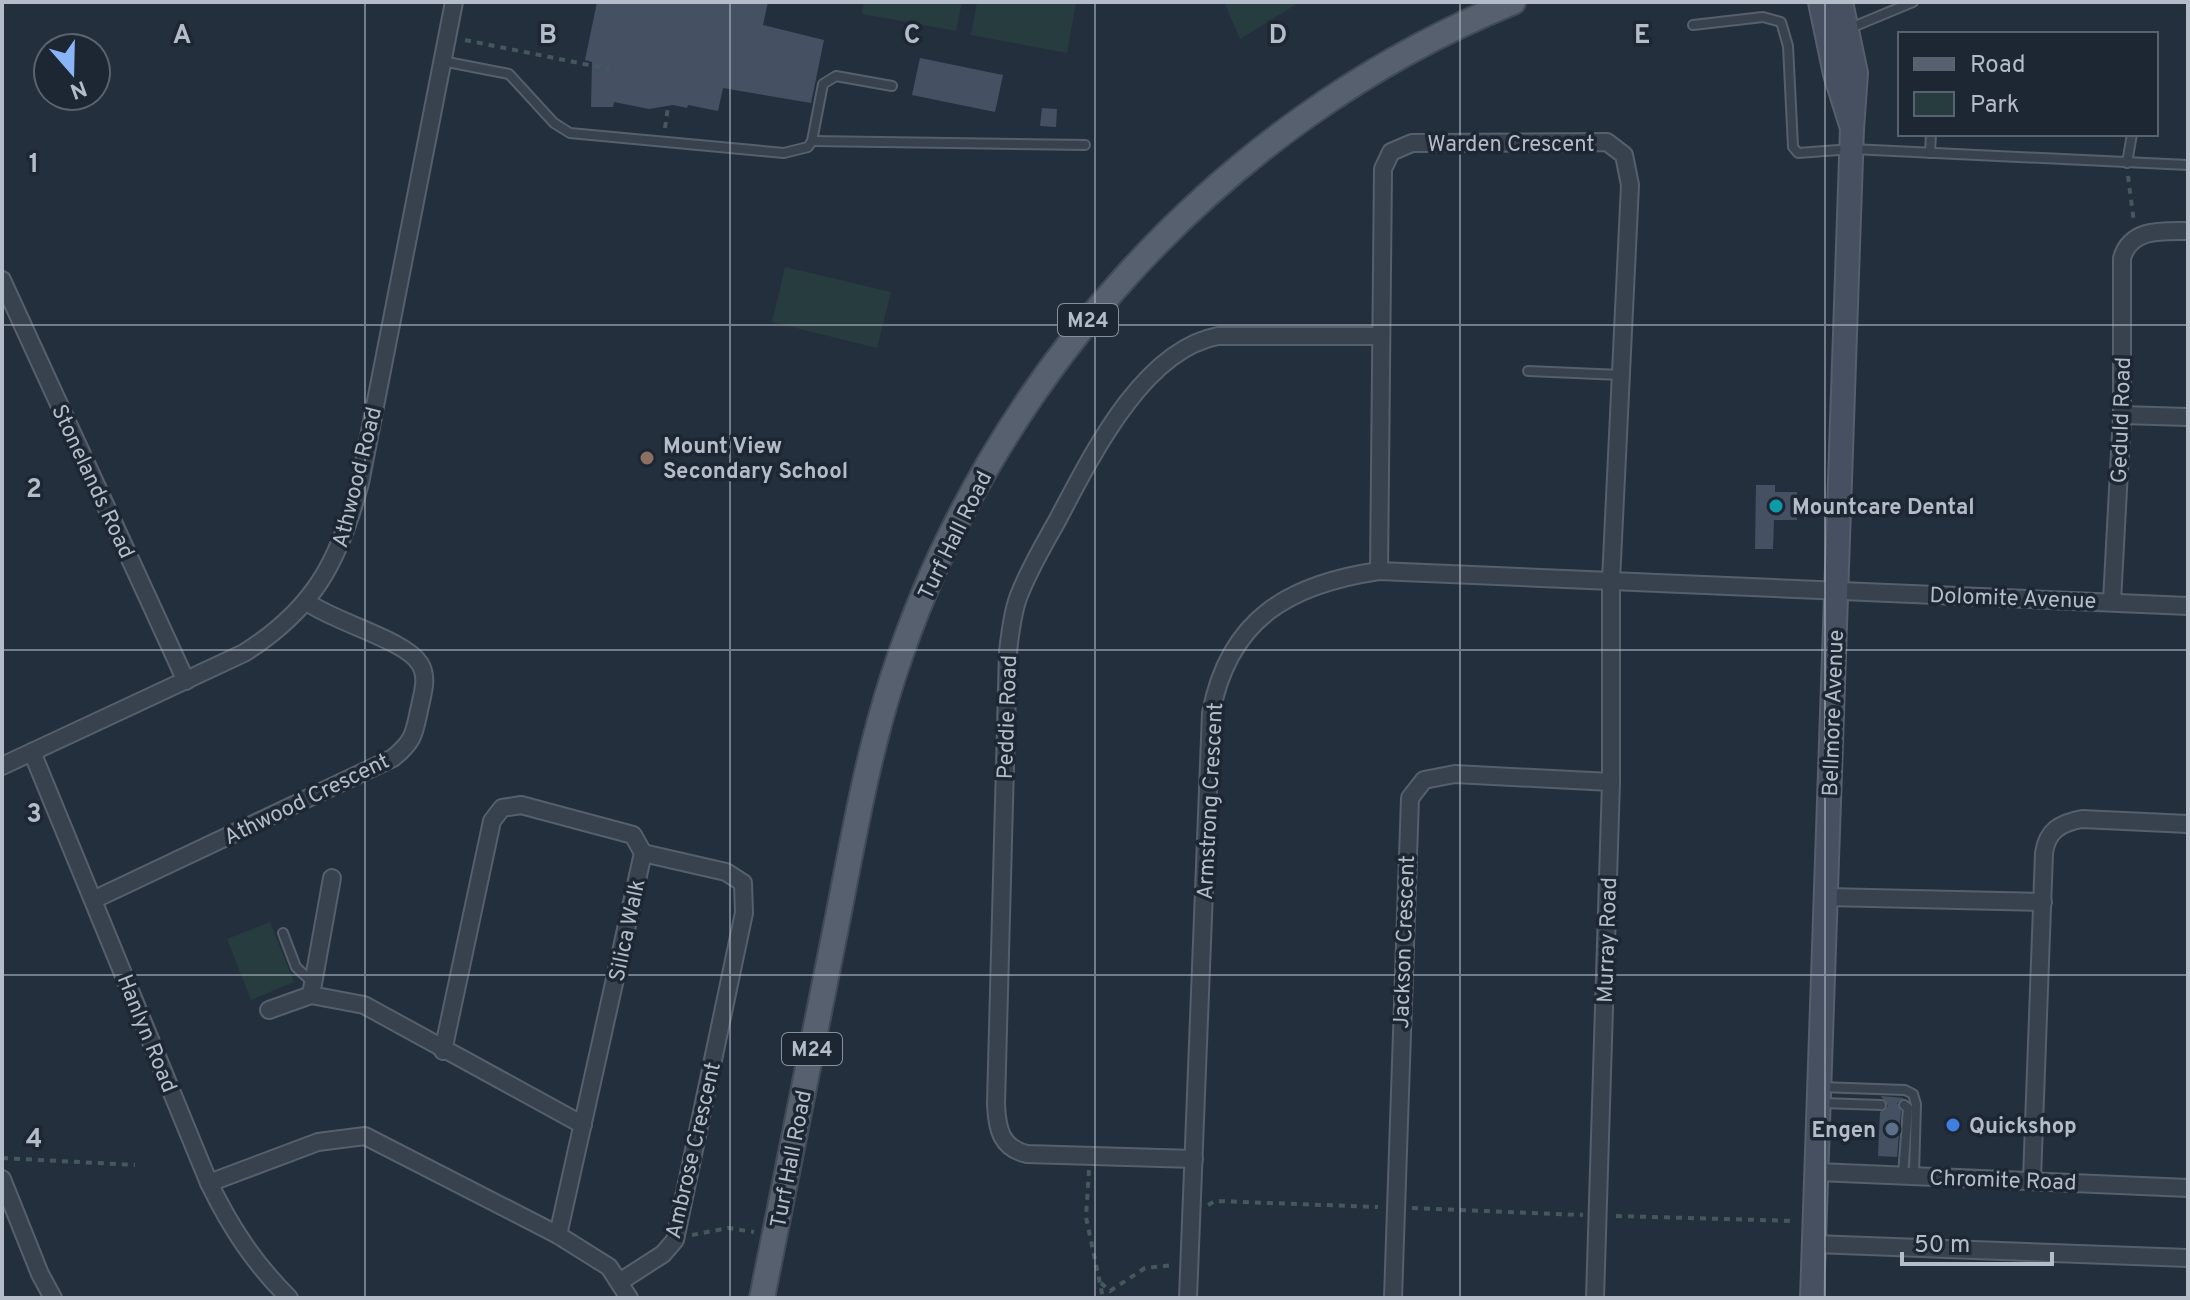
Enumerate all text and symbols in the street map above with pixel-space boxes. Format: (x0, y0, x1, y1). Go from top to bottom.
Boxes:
text: A (173, 20, 191, 53)
text: B (539, 20, 557, 53)
text: C (904, 20, 920, 53)
text: D (1269, 20, 1287, 53)
text: E (1634, 20, 1650, 53)
north arrow (32, 32, 112, 112)
legend (1898, 32, 2158, 136)
text: Road (1970, 51, 2026, 81)
text: N (66, 73, 90, 104)
text: Park (1970, 91, 2020, 121)
street label: Warden Crescent (1427, 132, 1595, 159)
text: 1 (29, 149, 39, 182)
road number: M24 (1058, 304, 1118, 336)
street label: Geduld Road (2107, 356, 2138, 484)
street label: Stonelands Road (44, 401, 139, 563)
street label: Athwood Road (328, 405, 389, 551)
place label: Mount View Secondary School (663, 434, 848, 486)
marker: Mount View Secondary School (638, 449, 656, 467)
street label: Turf Hall Road (914, 467, 999, 605)
text: 2 (26, 474, 42, 507)
place label: Mountcare Dental (1792, 495, 1975, 522)
marker: Mountcare Dental (1767, 497, 1785, 515)
street label: Dolomite Avenue (1929, 583, 2097, 616)
street label: Bellmore Avenue (1818, 629, 1851, 797)
street label: Peddie Road (993, 654, 1024, 780)
street label: Armstrong Crescent (1193, 702, 1230, 900)
street label: Athwood Crescent (220, 749, 394, 852)
text: 3 (26, 799, 42, 832)
street label: Jackson Crescent (1389, 855, 1422, 1029)
street label: Silica Walk (604, 877, 652, 984)
street label: Murray Road (1593, 877, 1624, 1004)
street label: Hanlyn Road (110, 971, 182, 1097)
road number: M24 (782, 1033, 842, 1065)
street label: Ambrose Crescent (661, 1060, 728, 1242)
street label: Turf Hall Road (766, 1088, 819, 1231)
place label: Quickshop (1969, 1114, 2077, 1141)
marker: Quickshop (1944, 1116, 1962, 1134)
place label: Engen (1811, 1118, 1876, 1145)
marker: Engen (1883, 1120, 1901, 1138)
text: 4 (26, 1124, 42, 1157)
street label: Chromite Road (1929, 1165, 2077, 1198)
scale bar (1902, 1216, 2052, 1266)
text: 50 m (1914, 1231, 1970, 1261)

